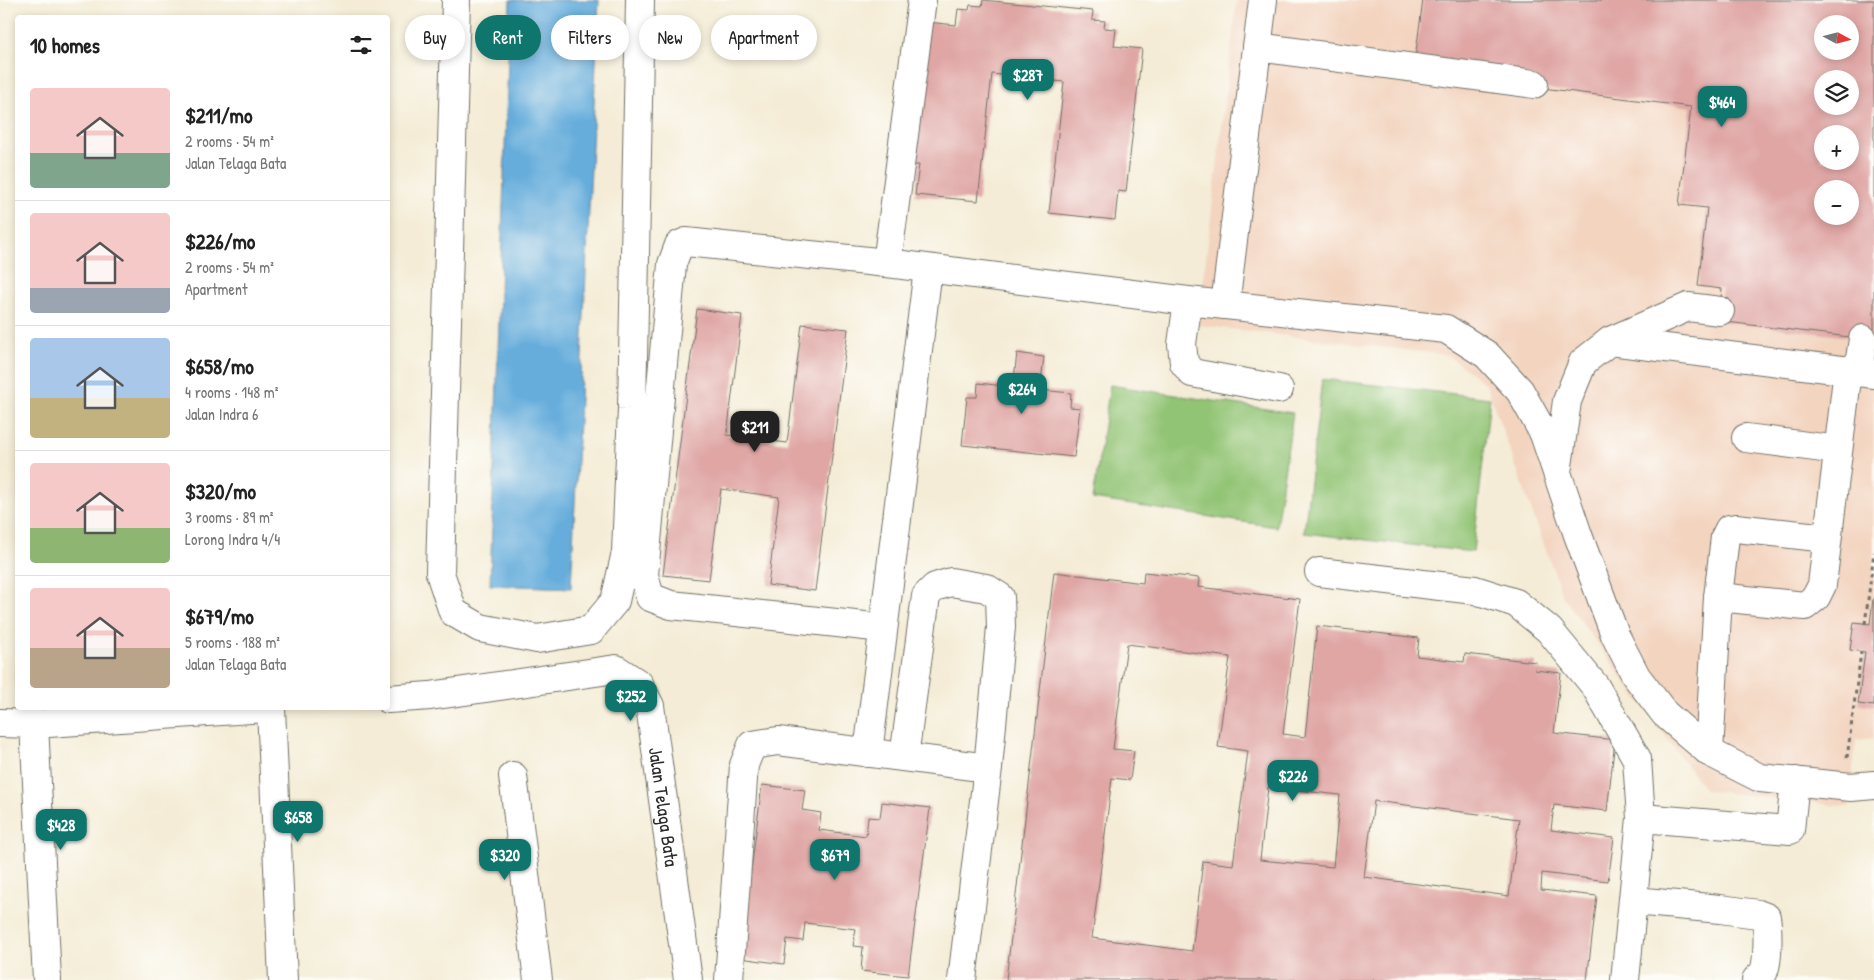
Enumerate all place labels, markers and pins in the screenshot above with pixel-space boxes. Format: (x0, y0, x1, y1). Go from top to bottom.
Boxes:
pin: $287 (998, 58, 1058, 101)
pin: $464 (1692, 86, 1752, 128)
pin: $264 (992, 372, 1052, 415)
pin: $211 (725, 410, 785, 453)
pin: $252 (601, 680, 661, 722)
pin: $226 (1263, 760, 1323, 802)
pin: $658 (268, 800, 328, 843)
pin: $428 (31, 808, 91, 851)
pin: $320 (475, 838, 535, 881)
pin: $679 (805, 838, 865, 881)

